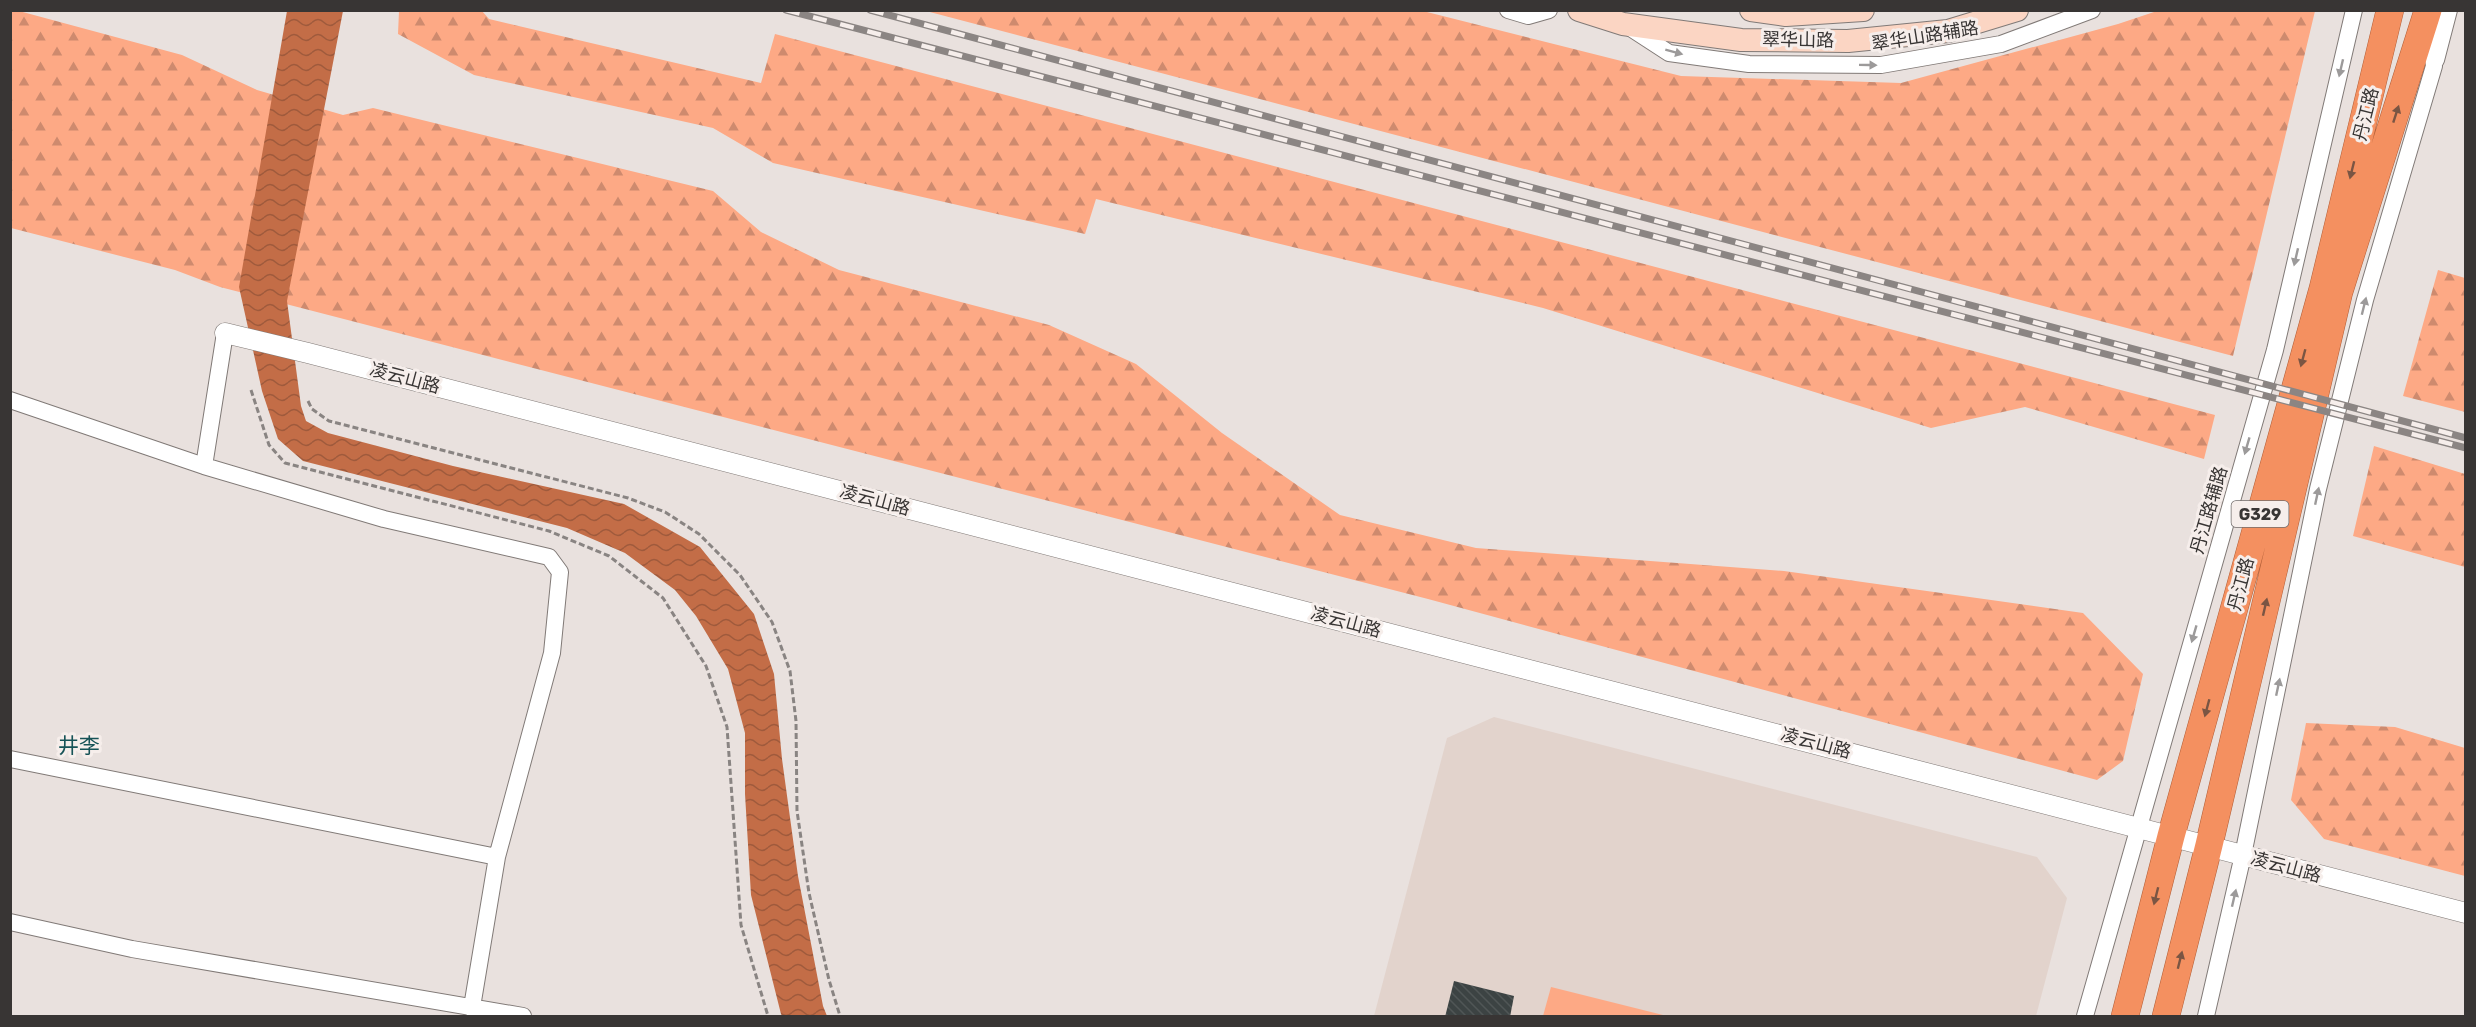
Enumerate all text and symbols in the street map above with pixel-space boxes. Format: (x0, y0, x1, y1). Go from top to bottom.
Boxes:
street label: 翠华山路辅路 (1870, 17, 1980, 55)
street label: 翠华山路 (1762, 28, 1834, 52)
one-way arrow (1665, 48, 1683, 57)
one-way arrow (2335, 58, 2345, 77)
one-way arrow (1858, 60, 1877, 70)
street label: 丹江路 (2349, 85, 2383, 143)
one-way arrow (2392, 105, 2401, 123)
one-way arrow (2347, 160, 2357, 179)
one-way arrow (2291, 248, 2301, 267)
one-way arrow (2359, 297, 2369, 315)
one-way arrow (2298, 349, 2308, 367)
street label: 凌云山路 (367, 358, 443, 398)
one-way arrow (2242, 437, 2251, 455)
street label: 丹江路辅路 (2186, 464, 2232, 556)
street label: 凌云山路 (837, 480, 913, 520)
one-way arrow (2313, 486, 2322, 505)
road number: G329 (2232, 501, 2288, 527)
street label: 丹江路 (2223, 555, 2259, 613)
one-way arrow (2261, 597, 2270, 616)
street label: 凌云山路 (1308, 602, 1384, 642)
one-way arrow (2189, 625, 2198, 643)
one-way arrow (2274, 677, 2283, 696)
one-way arrow (2201, 699, 2211, 717)
street label: 凌云山路 (1778, 723, 1854, 763)
district label: 井李 (58, 733, 100, 758)
street label: 凌云山路 (2248, 847, 2324, 887)
one-way arrow (2150, 887, 2160, 906)
one-way arrow (2229, 889, 2239, 907)
one-way arrow (2176, 951, 2186, 969)

